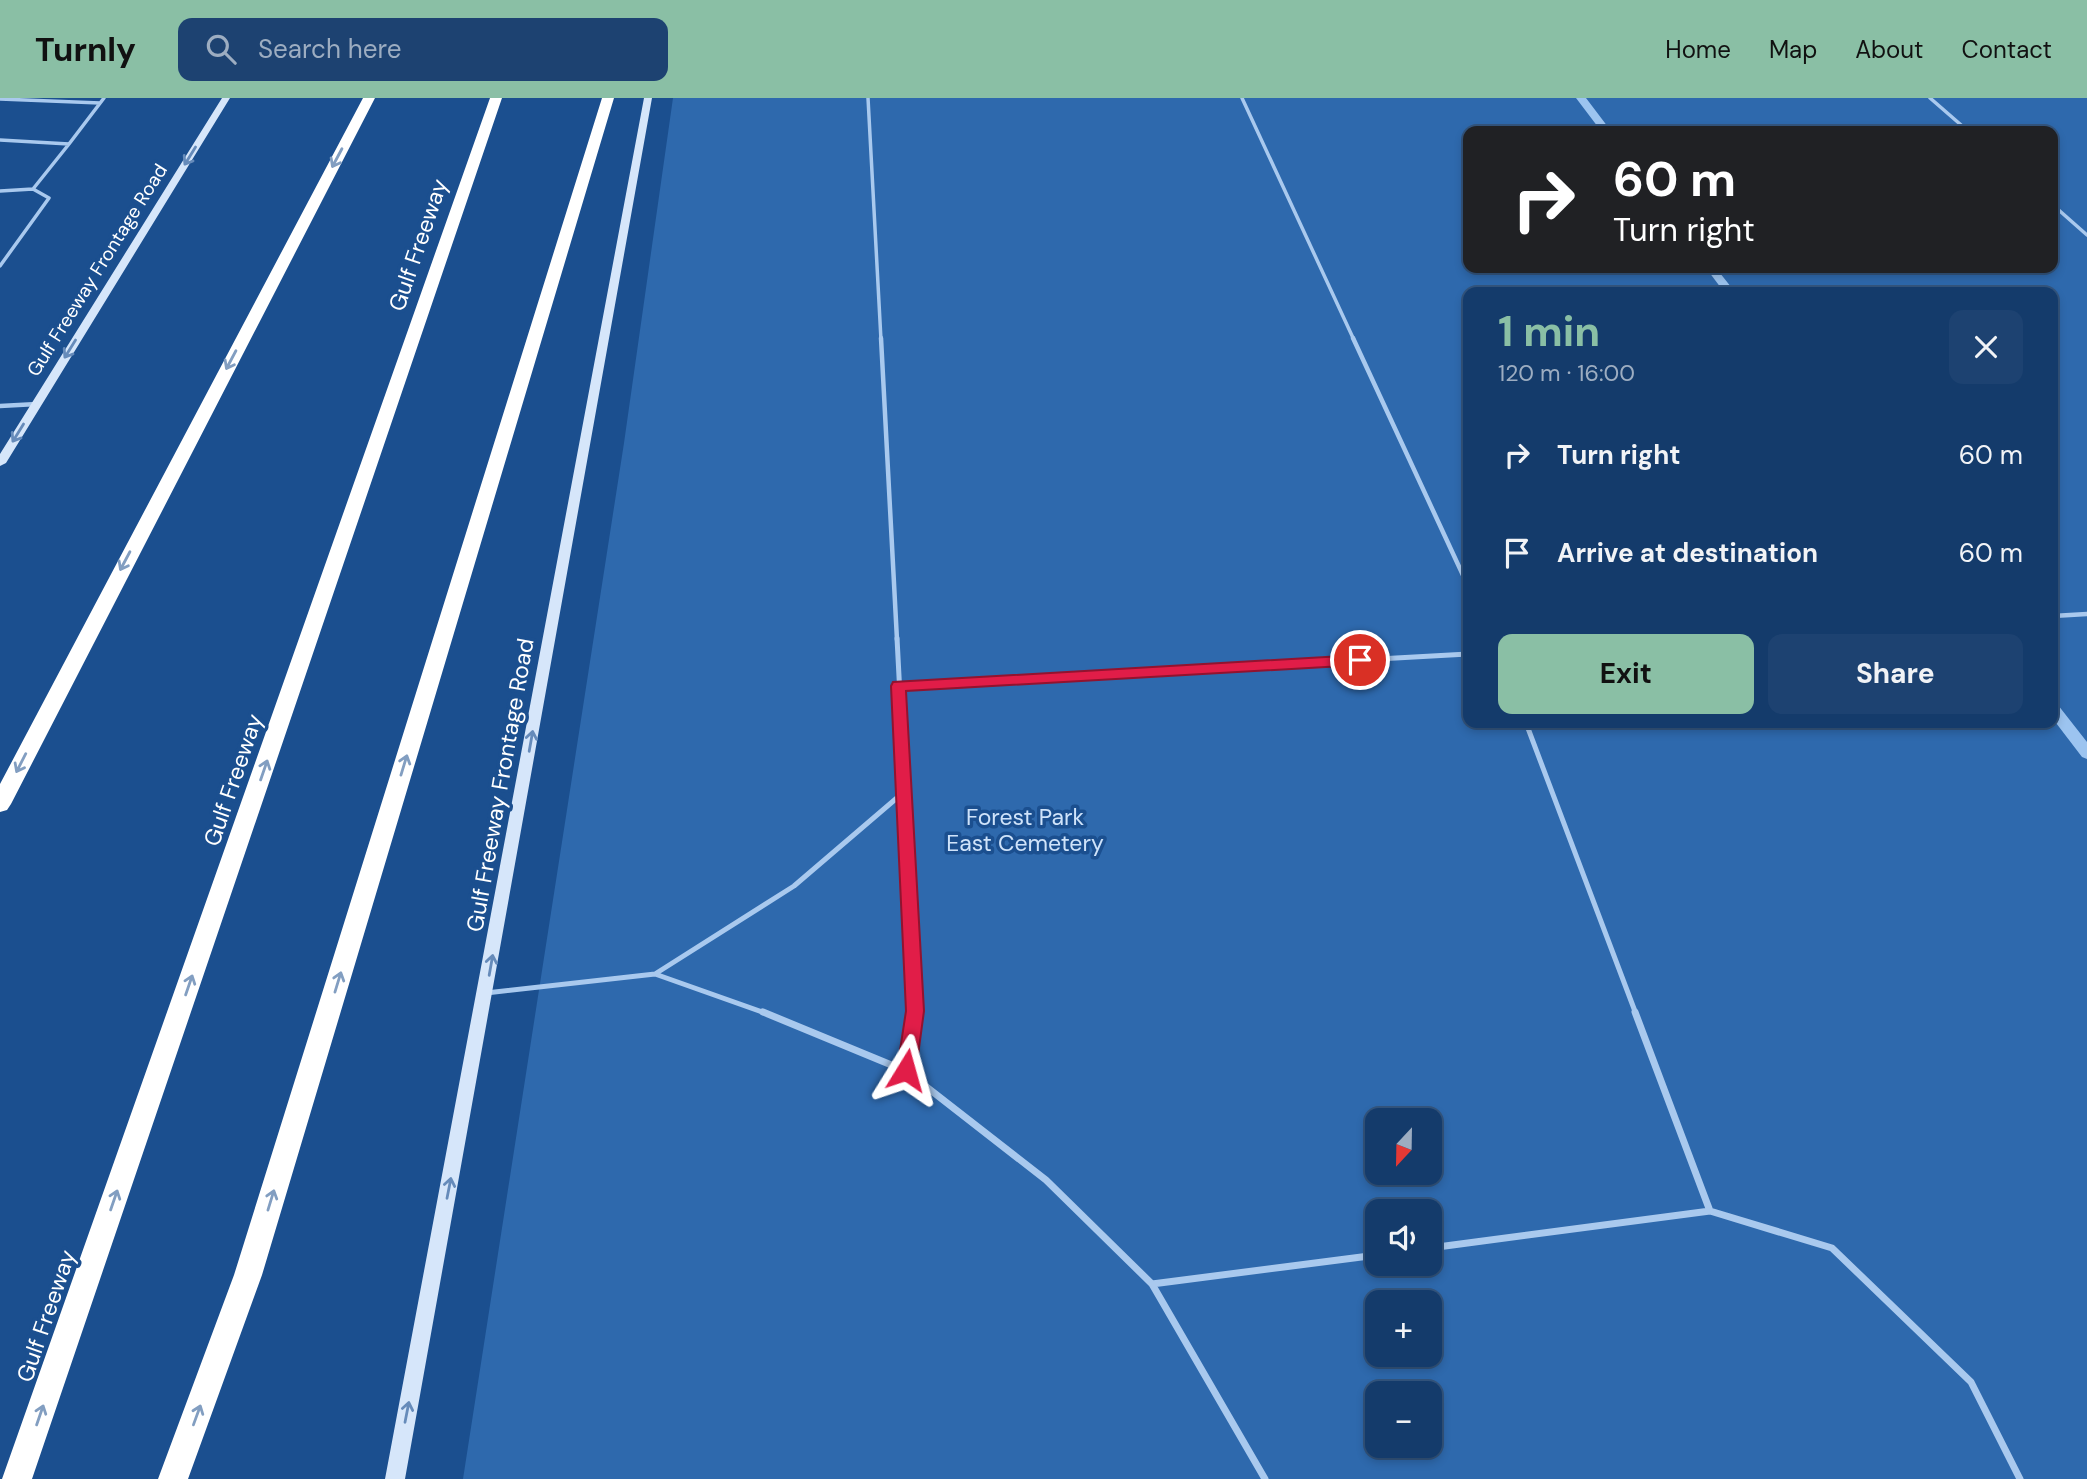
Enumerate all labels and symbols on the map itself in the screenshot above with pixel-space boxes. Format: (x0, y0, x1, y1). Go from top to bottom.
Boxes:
one-way arrow (183, 146, 197, 166)
one-way arrow (330, 148, 344, 168)
street label: Gulf Freeway Frontage Road (21, 159, 173, 381)
street label: Gulf Freeway (381, 175, 455, 315)
one-way arrow (63, 339, 77, 359)
one-way arrow (224, 349, 237, 370)
one-way arrow (11, 423, 25, 443)
one-way arrow (118, 550, 132, 571)
pin (1330, 630, 1390, 690)
street label: Gulf Freeway Frontage Road (459, 636, 541, 934)
street label: Gulf Freeway (196, 710, 270, 850)
one-way arrow (525, 730, 539, 753)
one-way arrow (13, 752, 27, 773)
one-way arrow (399, 754, 412, 776)
one-way arrow (258, 759, 271, 781)
park label: Forest Park East Cemetery (946, 802, 1104, 858)
one-way arrow (485, 954, 498, 977)
one-way arrow (332, 972, 345, 994)
one-way arrow (184, 974, 196, 996)
position arrow (869, 1033, 943, 1107)
north arrow (1365, 1108, 1442, 1185)
one-way arrow (443, 1177, 456, 1200)
one-way arrow (109, 1189, 121, 1211)
one-way arrow (265, 1189, 278, 1211)
street label: Gulf Freeway (9, 1246, 83, 1386)
one-way arrow (401, 1401, 414, 1424)
one-way arrow (35, 1404, 47, 1426)
one-way arrow (192, 1404, 204, 1426)

